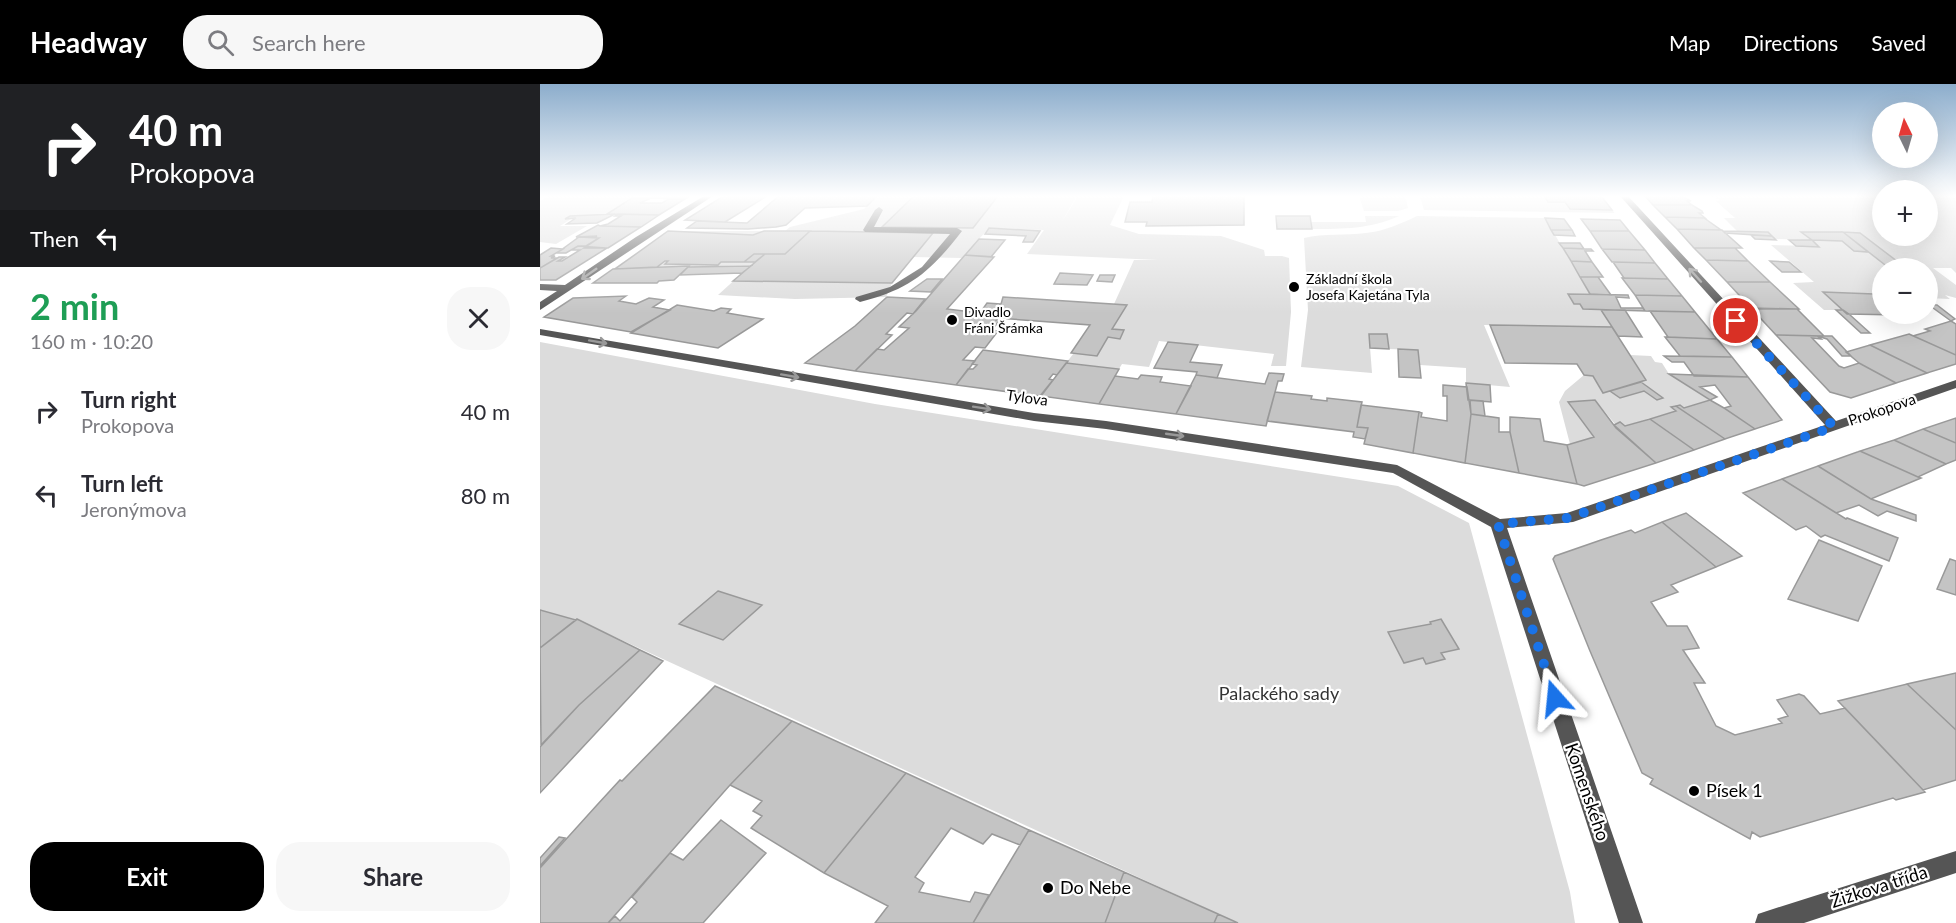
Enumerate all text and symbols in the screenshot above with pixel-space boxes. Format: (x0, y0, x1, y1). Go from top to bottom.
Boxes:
search box (183, 15, 603, 69)
text: Headway (30, 25, 147, 59)
icon: search (204, 26, 237, 59)
text: Search here (252, 29, 366, 56)
text: Map (1669, 30, 1710, 55)
text: Directions (1743, 30, 1838, 55)
text: Saved (1871, 30, 1926, 55)
north arrow (1872, 102, 1938, 168)
map controls (1872, 102, 1938, 324)
text: 40 m (129, 105, 223, 155)
icon: right (30, 108, 108, 186)
text: Prokopova (129, 156, 255, 189)
button: + (1872, 180, 1938, 246)
icon: left (91, 222, 124, 255)
text: Then (30, 225, 79, 252)
button: − (1872, 258, 1938, 324)
one-way arrow (582, 268, 598, 280)
one-way arrow (1688, 268, 1702, 283)
place label: Základní škola Josefa Kajetána Tyla (1306, 270, 1430, 303)
marker: Základní škola Josefa Kajetána Tyla (1287, 280, 1301, 294)
text: 2 min (30, 284, 119, 328)
button: close (447, 287, 510, 350)
pin (1710, 295, 1761, 346)
place label: Divadlo Fráni Šrámka (964, 303, 1043, 336)
icon: arrive (1719, 304, 1752, 337)
marker: Divadlo Fráni Šrámka (945, 313, 959, 327)
text: 160 m · 10:20 (30, 329, 153, 353)
one-way arrow (587, 337, 607, 348)
one-way arrow (779, 371, 799, 382)
street label: Tylova (1005, 385, 1049, 409)
text: Turn right (81, 386, 176, 413)
street label: Prokopova (1846, 389, 1918, 429)
icon: right (30, 395, 63, 428)
text: 40 m (461, 398, 510, 425)
one-way arrow (972, 403, 991, 414)
text: Prokopova (81, 413, 174, 437)
one-way arrow (1165, 430, 1184, 441)
text: Turn left (81, 470, 163, 497)
icon: left (30, 479, 63, 512)
text: 80 m (461, 482, 510, 509)
text: Jeronýmova (81, 497, 187, 521)
position arrow (1523, 666, 1587, 730)
park label: Palackého sady (1219, 682, 1340, 704)
street label: Komenského (1561, 740, 1615, 843)
place label: Písek 1 (1706, 779, 1763, 801)
marker: Písek 1 (1687, 784, 1701, 798)
button: Exit (30, 842, 264, 911)
button: Share (276, 842, 510, 911)
street label: Žižkova třída (1827, 860, 1930, 912)
place label: Do Nebe (1060, 876, 1131, 898)
marker: Do Nebe (1041, 881, 1055, 895)

